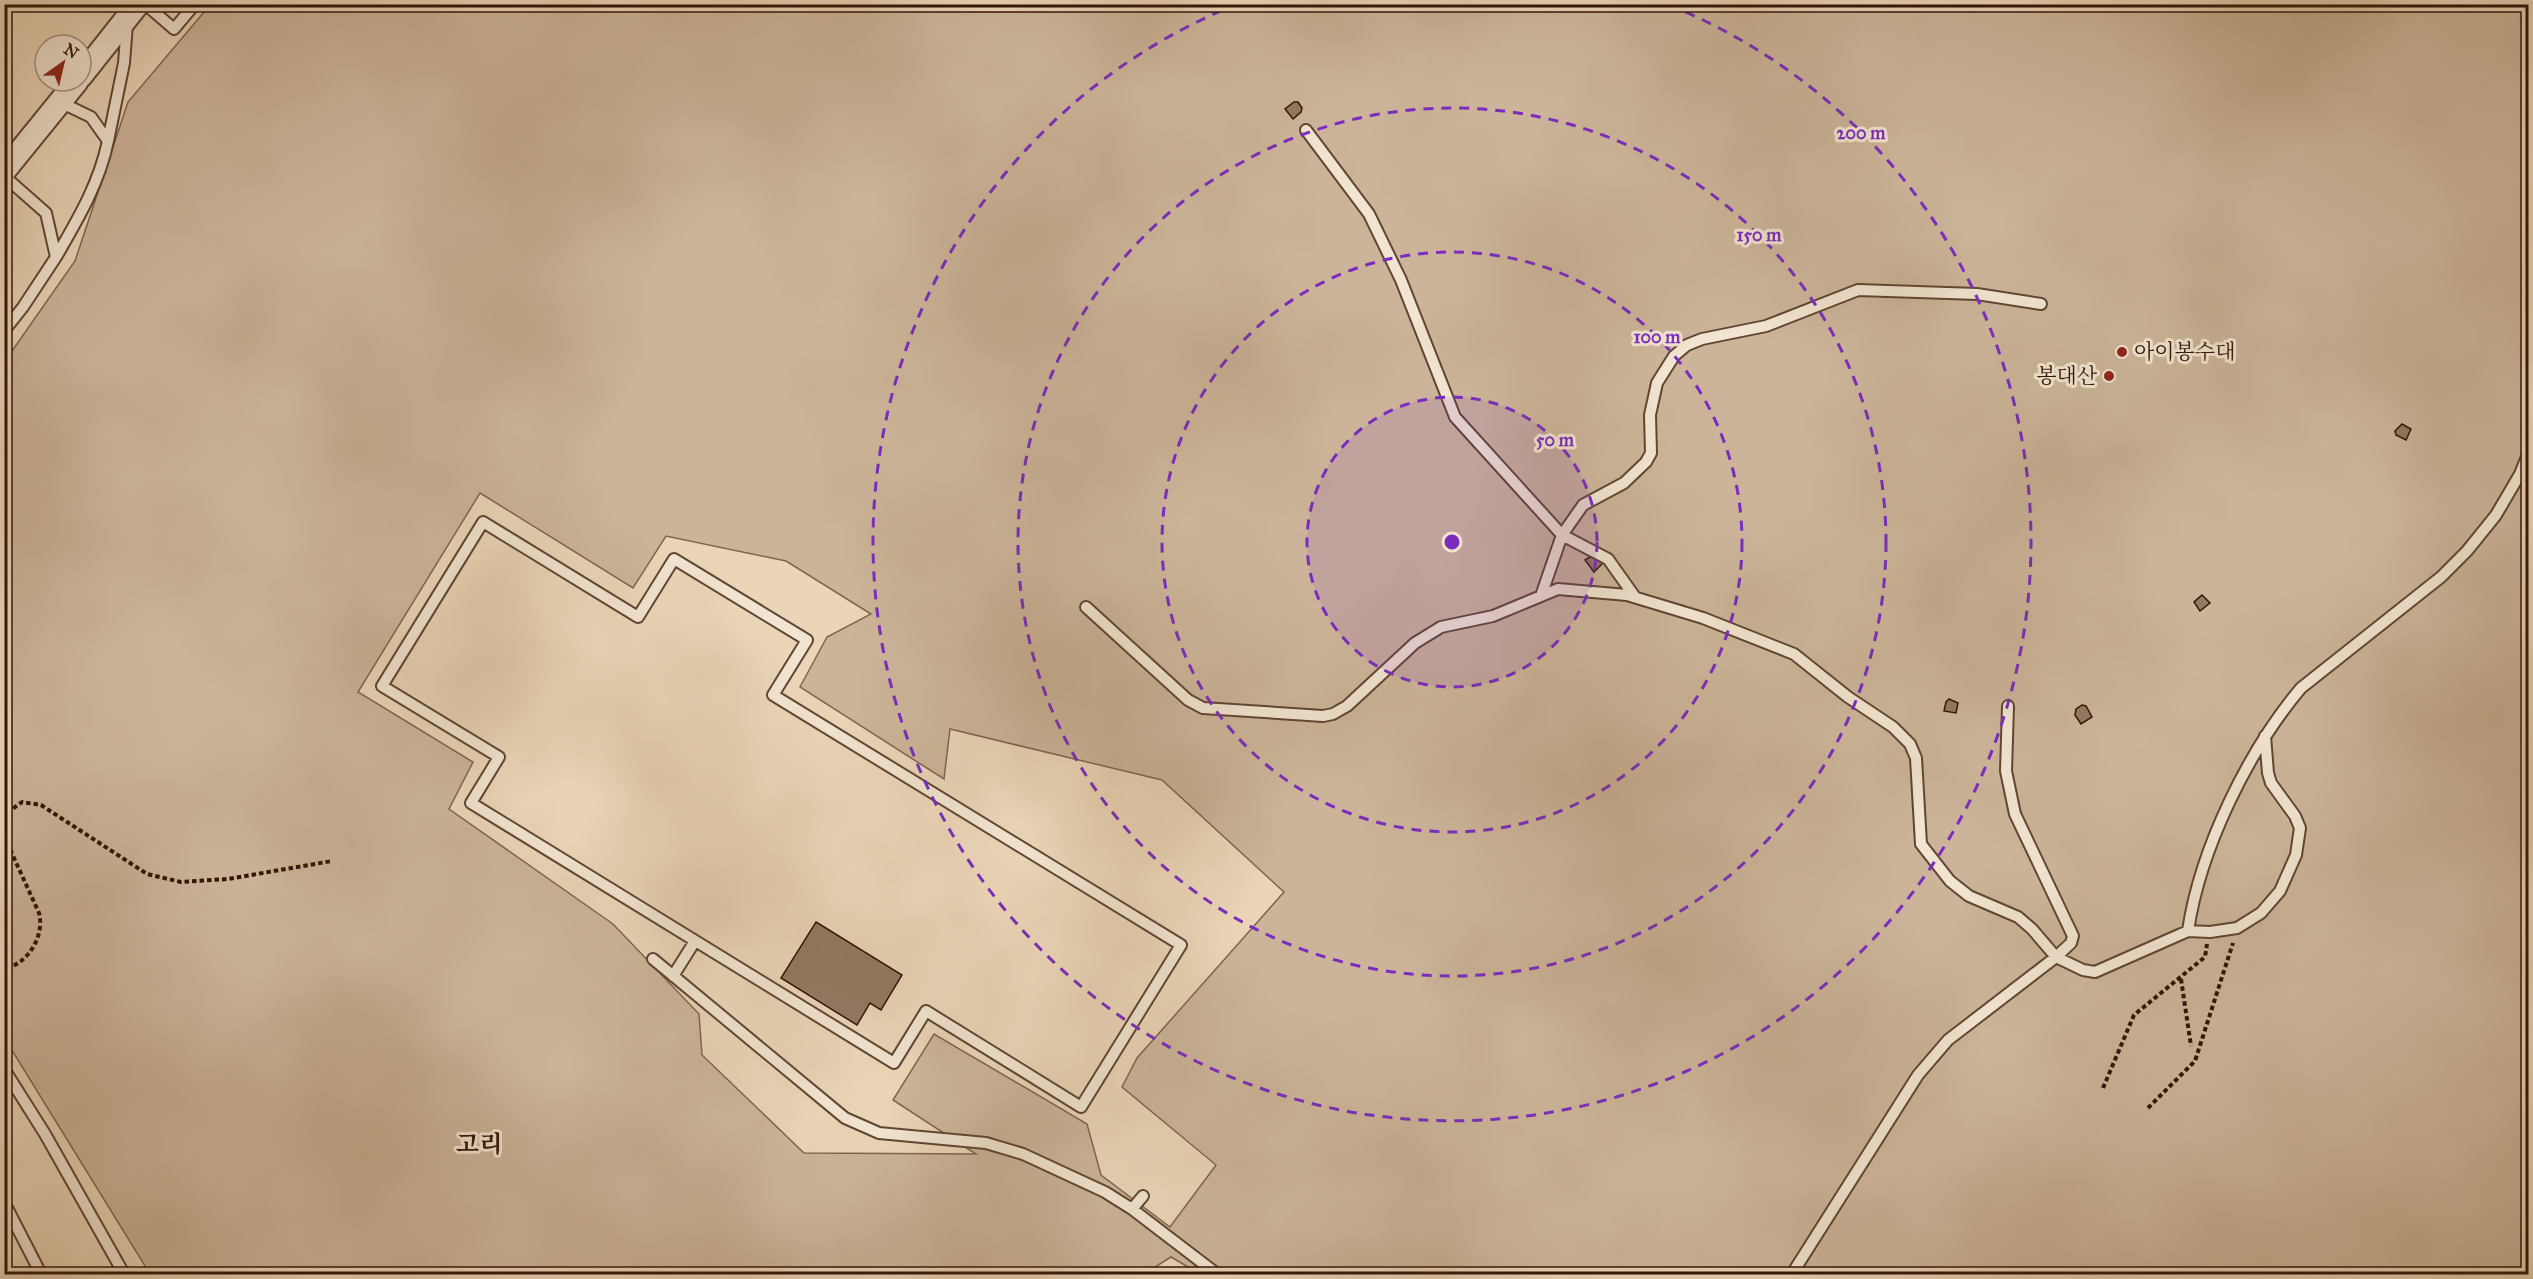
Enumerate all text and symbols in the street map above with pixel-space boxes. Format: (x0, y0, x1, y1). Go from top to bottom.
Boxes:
north arrow (33, 33, 93, 93)
text: N (60, 39, 82, 63)
text: 200 m (1837, 122, 1886, 144)
text: 150 m (1737, 224, 1782, 246)
text: 100 m (1634, 326, 1681, 348)
place label: 아이봉수대 (2134, 339, 2235, 365)
marker: 아이봉수대 (2115, 345, 2129, 359)
place label: 봉대산 (2036, 363, 2098, 389)
marker: 봉대산 (2102, 369, 2116, 383)
text: 50 m (1536, 429, 1575, 451)
centre of rings (1442, 532, 1462, 552)
district label: 고리 (456, 1129, 502, 1159)

